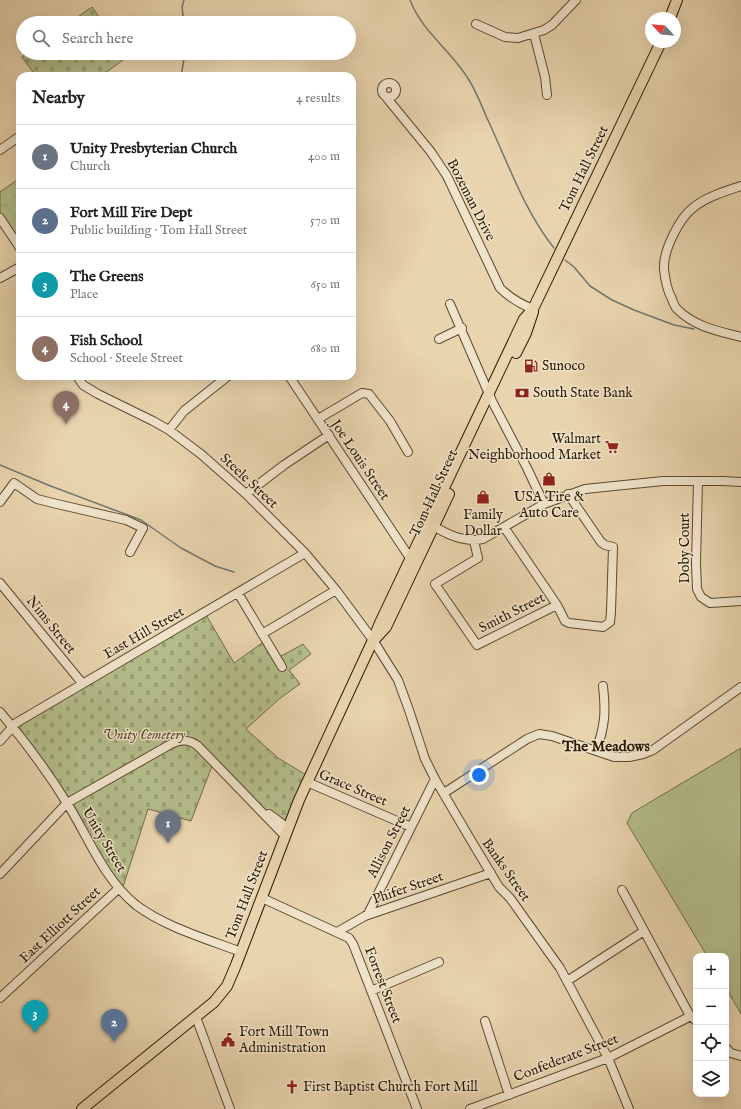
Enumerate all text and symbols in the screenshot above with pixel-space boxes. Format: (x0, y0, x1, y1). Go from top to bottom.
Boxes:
north arrow (645, 12, 681, 48)
search box (16, 16, 356, 60)
icon: search (30, 27, 52, 49)
text: Search here (62, 29, 133, 48)
text: Nearby (32, 88, 85, 109)
text: 4 results (296, 90, 340, 107)
street label: Tom Hall Street (555, 123, 613, 215)
text: Unity Presbyterian Church (70, 139, 237, 158)
text: 1 (43, 148, 47, 165)
text: 400 m (308, 148, 340, 165)
street label: Bozeman Drive (443, 156, 500, 245)
text: Church (70, 158, 110, 175)
text: Fort Mill Fire Dept (70, 203, 192, 222)
text: 2 (42, 212, 48, 229)
text: 570 m (310, 212, 340, 229)
text: Public building · Tom Hall Street (70, 222, 247, 239)
text: The Greens (70, 267, 144, 286)
text: 3 (43, 276, 47, 293)
text: 650 m (311, 276, 340, 293)
text: Place (70, 286, 98, 303)
text: Fish School (70, 331, 142, 350)
text: 4 (42, 340, 48, 357)
text: 680 m (310, 340, 340, 357)
text: School · Steele Street (70, 350, 183, 367)
place label: Sunoco (542, 357, 585, 375)
fuel station icon: Sunoco (523, 358, 539, 374)
place label: South State Bank (533, 384, 633, 402)
bank icon: South State Bank (514, 385, 530, 401)
pin: 4 (53, 391, 79, 424)
street label: Joe Louis Street (325, 414, 394, 504)
place label: Walmart Neighborhood Market (468, 430, 601, 464)
supermarket icon: Walmart Neighborhood Market (604, 439, 620, 455)
street label: Tom Hall Street (406, 446, 462, 539)
street label: Steele Street (216, 450, 282, 513)
shop icon: USA Tire & Auto Care (541, 471, 557, 487)
place label: USA Tire & Auto Care (514, 488, 585, 522)
shop icon: Family Dollar (475, 489, 491, 505)
place label: Family Dollar (463, 506, 503, 540)
street label: Doby Court (676, 512, 694, 583)
street label: Smith Street (476, 589, 548, 637)
street label: Nims Street (22, 592, 80, 658)
street label: East Hill Street (101, 603, 188, 663)
park label: Unity Cemetery (103, 726, 186, 744)
district label: The Meadows (561, 737, 650, 756)
your location (469, 765, 489, 785)
street label: Grace Street (316, 766, 390, 811)
street label: Allison Street (363, 803, 415, 882)
street label: Unity Street (78, 804, 130, 876)
pin: 1 (155, 810, 181, 843)
street label: Banks Street (478, 835, 534, 905)
street label: Tom Hall Street (222, 848, 272, 942)
street label: Phifer Street (370, 867, 446, 909)
street label: East Elliott Street (16, 883, 105, 967)
street label: Forrest Street (360, 944, 406, 1026)
map controls (693, 953, 729, 1097)
button: + (693, 953, 729, 989)
button: − (693, 989, 729, 1025)
pin: 3 (22, 1000, 48, 1033)
pin: 2 (101, 1009, 127, 1042)
place label: Fort Mill Town Administration (238, 1023, 329, 1057)
button: locate (693, 1025, 729, 1061)
street label: Confederate Street (511, 1030, 621, 1086)
public building icon: Fort Mill Town Administration (220, 1032, 236, 1048)
button: layers (693, 1061, 729, 1097)
place label: First Baptist Church Fort Mill (303, 1078, 478, 1096)
church icon: First Baptist Church Fort Mill (284, 1079, 300, 1095)

